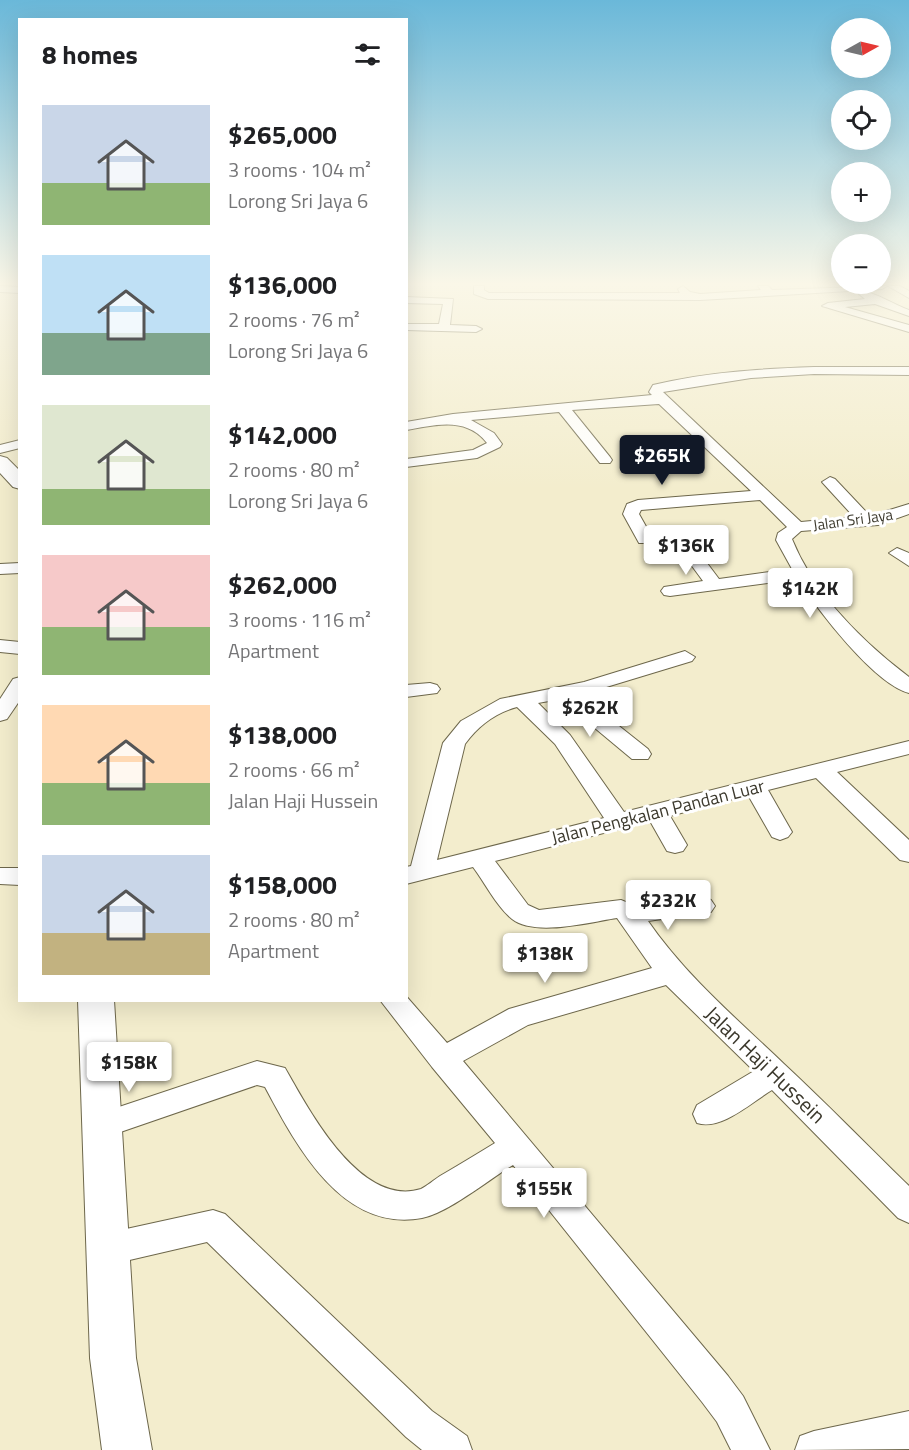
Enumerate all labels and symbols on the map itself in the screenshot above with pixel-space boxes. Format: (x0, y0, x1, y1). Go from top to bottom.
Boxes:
north arrow (831, 18, 891, 78)
pin: $265K (620, 435, 704, 486)
street label: Jalan Sri Jaya (811, 502, 895, 536)
pin: $136K (644, 525, 728, 576)
pin: $142K (768, 568, 852, 619)
pin: $262K (548, 687, 632, 738)
street label: Jalan Pengkalan Pandan Luar (548, 772, 767, 851)
pin: $232K (626, 880, 710, 931)
pin: $138K (503, 933, 587, 984)
street label: Jalan Haji Hussein (698, 998, 834, 1131)
pin: $158K (87, 1042, 171, 1093)
pin: $155K (502, 1168, 586, 1219)

